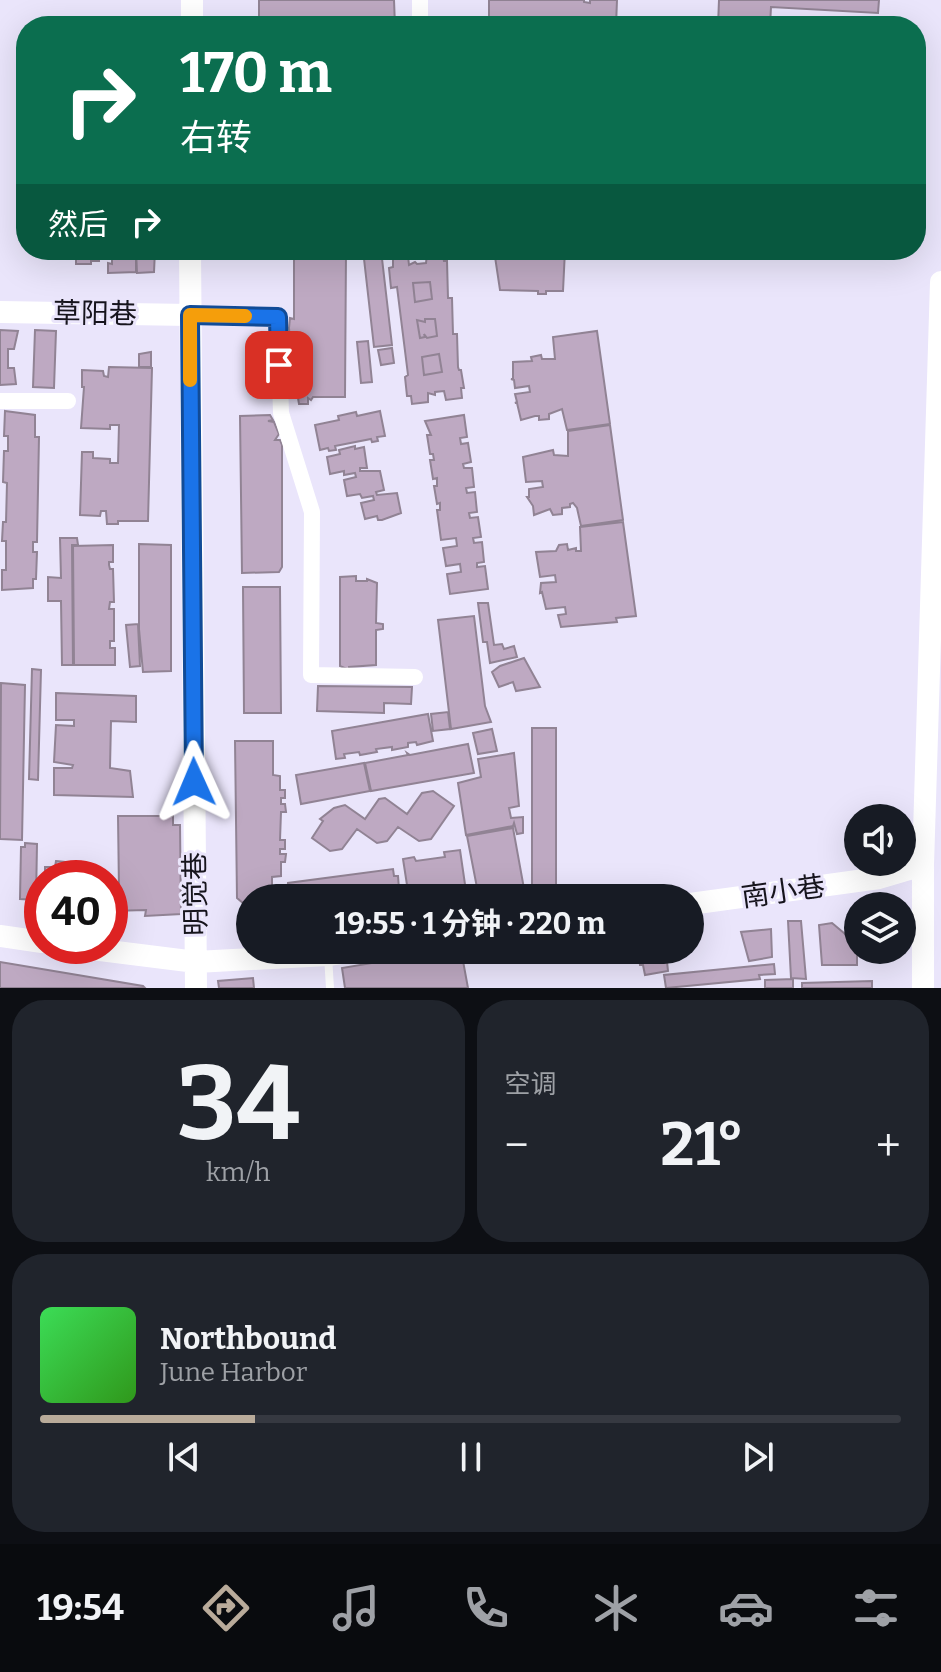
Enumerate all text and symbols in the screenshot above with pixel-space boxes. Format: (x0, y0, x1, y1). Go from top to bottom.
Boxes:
text: 170 m (180, 40, 332, 107)
icon: right (48, 48, 152, 152)
text: 右转 (180, 116, 252, 160)
icon: right (124, 200, 168, 244)
text: 然后 (48, 207, 108, 243)
street label: 草阳巷 (53, 296, 137, 331)
pin (245, 331, 313, 399)
icon: arrive (257, 343, 301, 387)
position arrow (152, 740, 236, 824)
map controls (844, 804, 916, 964)
button: sound (844, 804, 916, 876)
street label: 明觉巷 (178, 852, 213, 936)
speed limit sign: 40 (24, 860, 128, 964)
street label: 南小巷 (739, 869, 827, 914)
button: layers (844, 892, 916, 964)
text: 19:55 · 1 分钟 · 220 m (334, 906, 606, 942)
text: 34 (177, 1042, 300, 1167)
text: 空调 (505, 1069, 557, 1100)
text: 21° (660, 1109, 744, 1181)
text: − (505, 1119, 529, 1172)
text: + (876, 1119, 901, 1172)
text: km/h (206, 1157, 270, 1188)
text: Northbound (160, 1321, 336, 1357)
text: June Harbor (160, 1357, 307, 1388)
icon: previous (162, 1435, 206, 1479)
icon: pause (449, 1435, 493, 1479)
icon: next (736, 1435, 780, 1479)
icon: directions (198, 1580, 254, 1636)
icon: music (328, 1580, 384, 1636)
icon: phone (458, 1580, 514, 1636)
icon: climate (588, 1580, 644, 1636)
icon: car (718, 1580, 774, 1636)
icon: filters (848, 1580, 904, 1636)
text: 19:54 (37, 1586, 124, 1630)

